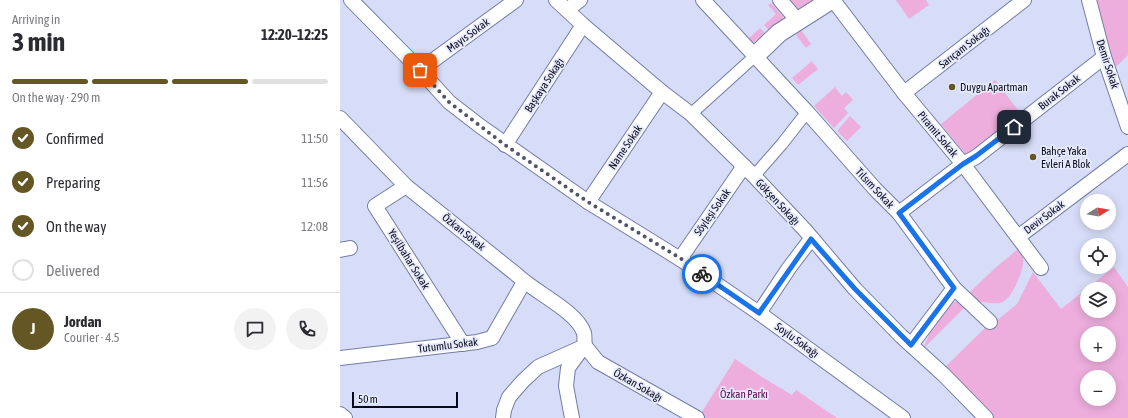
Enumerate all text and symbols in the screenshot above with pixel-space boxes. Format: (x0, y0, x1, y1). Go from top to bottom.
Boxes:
text: Arriving in (12, 12, 60, 27)
street label: Mayıs Sokak (444, 16, 492, 54)
street label: Sarıçam Sokağı (936, 23, 992, 71)
text: 12:20–12:25 (261, 26, 328, 43)
text: 3 min (12, 27, 65, 57)
street label: Demir Sokak (1094, 38, 1122, 90)
pin (403, 53, 437, 87)
street label: Başkaya Sokağı (522, 56, 566, 114)
icon: bag (409, 59, 431, 81)
street label: Burak Sokak (1036, 72, 1082, 112)
place label: Duygu Apartman (960, 81, 1028, 93)
marker: Duygu Apartman (947, 82, 957, 92)
text: On the way · 290 m (12, 90, 100, 105)
street label: Piramit Sokak (916, 109, 961, 159)
pin (997, 110, 1031, 144)
icon: home (1003, 116, 1025, 138)
street label: Name Sokak (606, 123, 644, 171)
icon: check (12, 127, 34, 149)
text: Confirmed (46, 130, 104, 147)
text: 11:50 (301, 131, 328, 146)
place label: Bahçe Yaka Evleri A Blok (1041, 145, 1090, 170)
marker: Bahçe Yaka Evleri A Blok (1028, 152, 1038, 162)
street label: Tılsım Sokak (853, 165, 897, 211)
icon: check (12, 171, 34, 193)
text: Preparing (46, 174, 100, 191)
text: 11:56 (301, 175, 328, 190)
street label: Gökşen Sokağı (754, 176, 802, 228)
street label: Söyleşi Sokak (691, 186, 733, 238)
north arrow (1080, 194, 1116, 230)
map controls (1080, 194, 1116, 406)
street label: Devir Sokak (1021, 198, 1067, 236)
street label: Özkan Sokak (440, 211, 488, 253)
icon: check (12, 215, 34, 237)
text: On the way (46, 218, 107, 235)
text: 12:08 (301, 219, 328, 234)
street label: Yeşilbahar Sokak (386, 227, 432, 291)
button: locate (1080, 238, 1116, 274)
courier (682, 254, 722, 294)
text: Delivered (46, 262, 100, 279)
icon: bike (691, 263, 713, 285)
button: layers (1080, 282, 1116, 318)
button: chat (234, 308, 276, 350)
button: phone (286, 308, 328, 350)
text: Jordan (64, 313, 102, 330)
text: J (31, 320, 35, 337)
street label: Soylu Sokağı (773, 320, 821, 360)
button: + (1080, 326, 1116, 362)
text: Courier · 4.5 (64, 330, 120, 345)
street label: Tutumlu Sokak (417, 335, 479, 355)
street label: Özkan Sokağı (612, 366, 664, 404)
button: − (1080, 370, 1116, 406)
park label: Özkan Parkı (720, 388, 768, 400)
scale bar (352, 390, 458, 409)
text: 50 m (358, 393, 378, 405)

